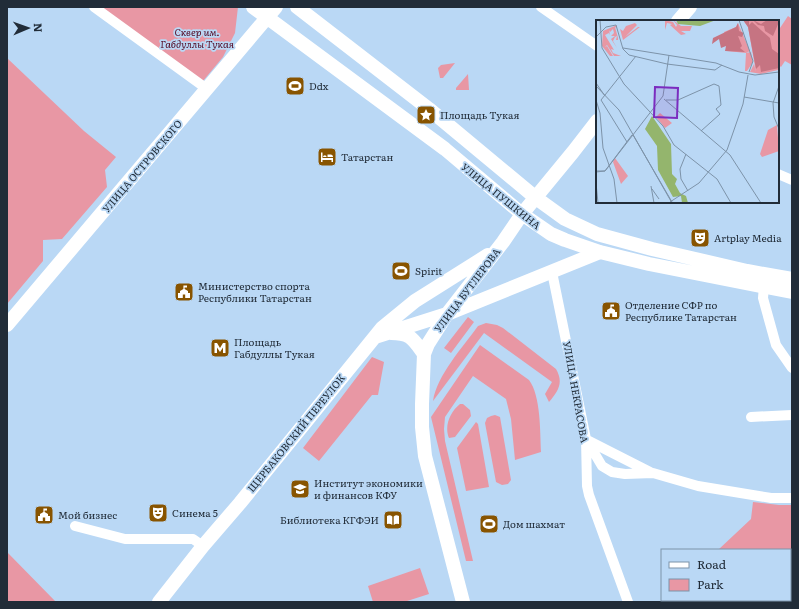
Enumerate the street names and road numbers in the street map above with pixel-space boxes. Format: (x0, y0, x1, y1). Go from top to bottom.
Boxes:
street label: УЛИЦА ОСТРОВСКОГО (98, 116, 185, 215)
street label: УЛИЦА ПУШКИНА (458, 159, 545, 233)
street label: УЛИЦА БУТЛЕРОВА (430, 244, 504, 335)
street label: УЛИЦА НЕКРАСОВА (560, 340, 593, 445)
street label: ЩЕРБАКОВСКИЙ ПЕРЕУЛОК (243, 370, 348, 495)

